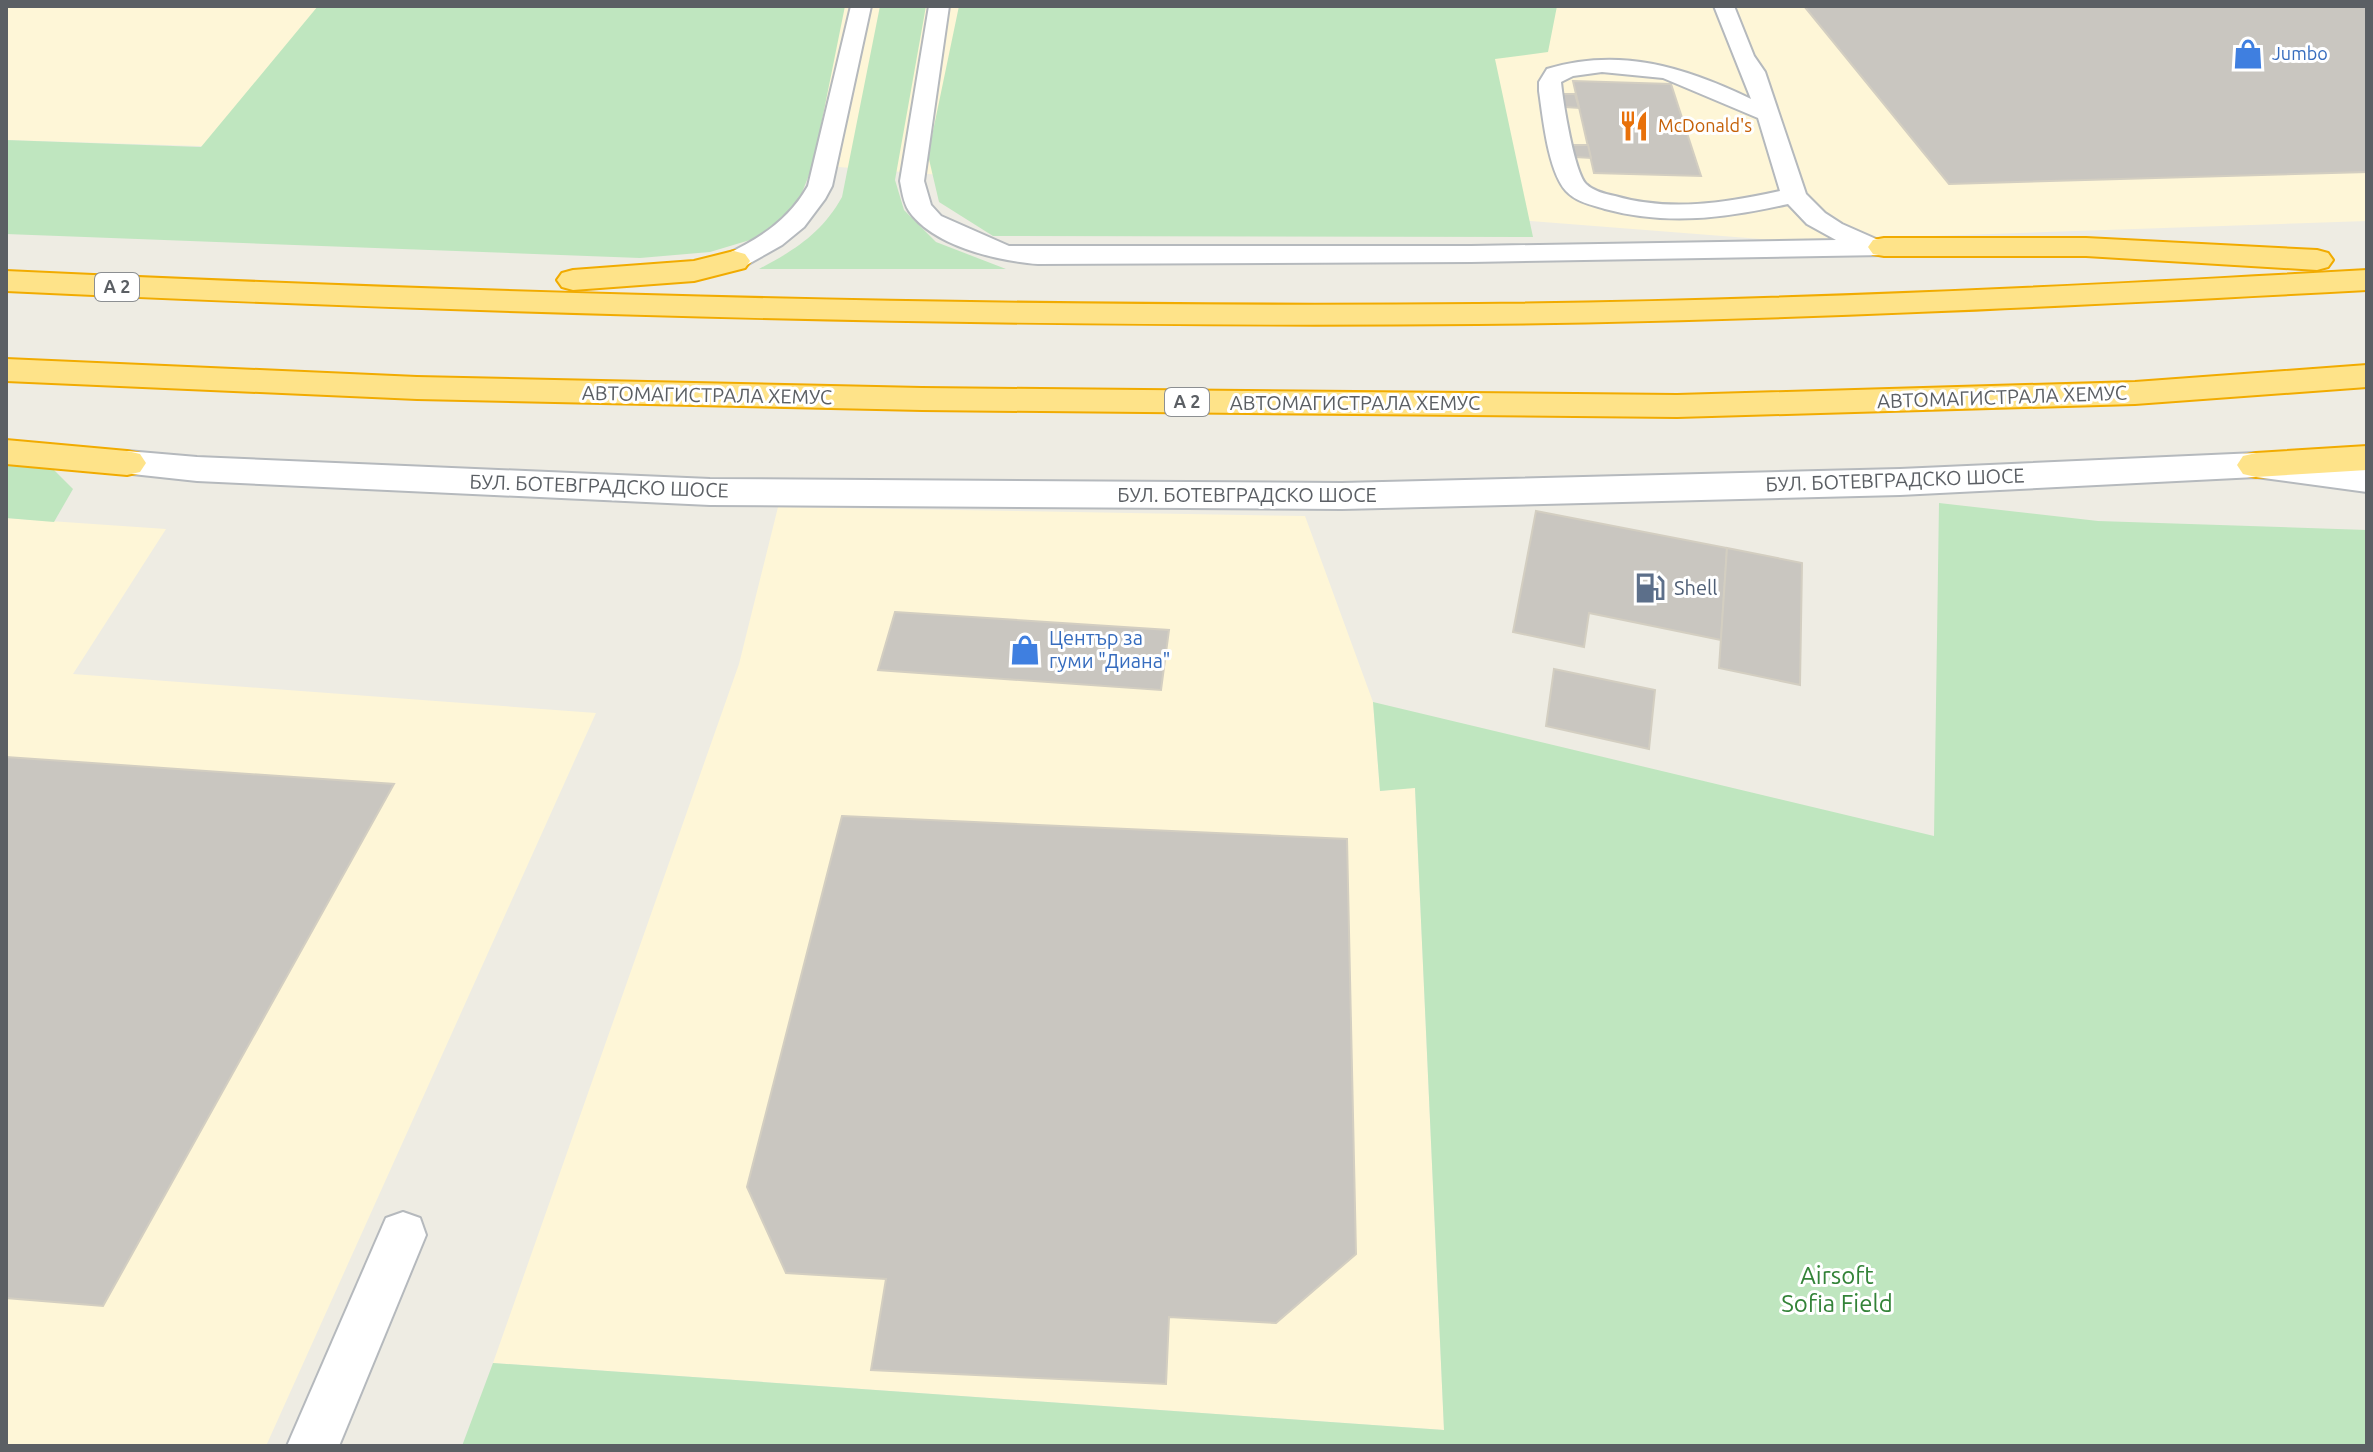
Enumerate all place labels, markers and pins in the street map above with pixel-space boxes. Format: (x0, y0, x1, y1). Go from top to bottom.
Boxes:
shop icon: Jumbo (2231, 37, 2265, 71)
place label: Jumbo (2272, 43, 2328, 63)
restaurant icon: McDonald's (1617, 109, 1651, 143)
place label: McDonald's (1658, 115, 1752, 135)
fuel station icon: Shell (1633, 571, 1667, 605)
place label: Shell (1674, 576, 1717, 599)
place label: Център за гуми "Диана" (1049, 626, 1171, 672)
shop icon: Център за гуми "Диана" (1008, 633, 1042, 667)

